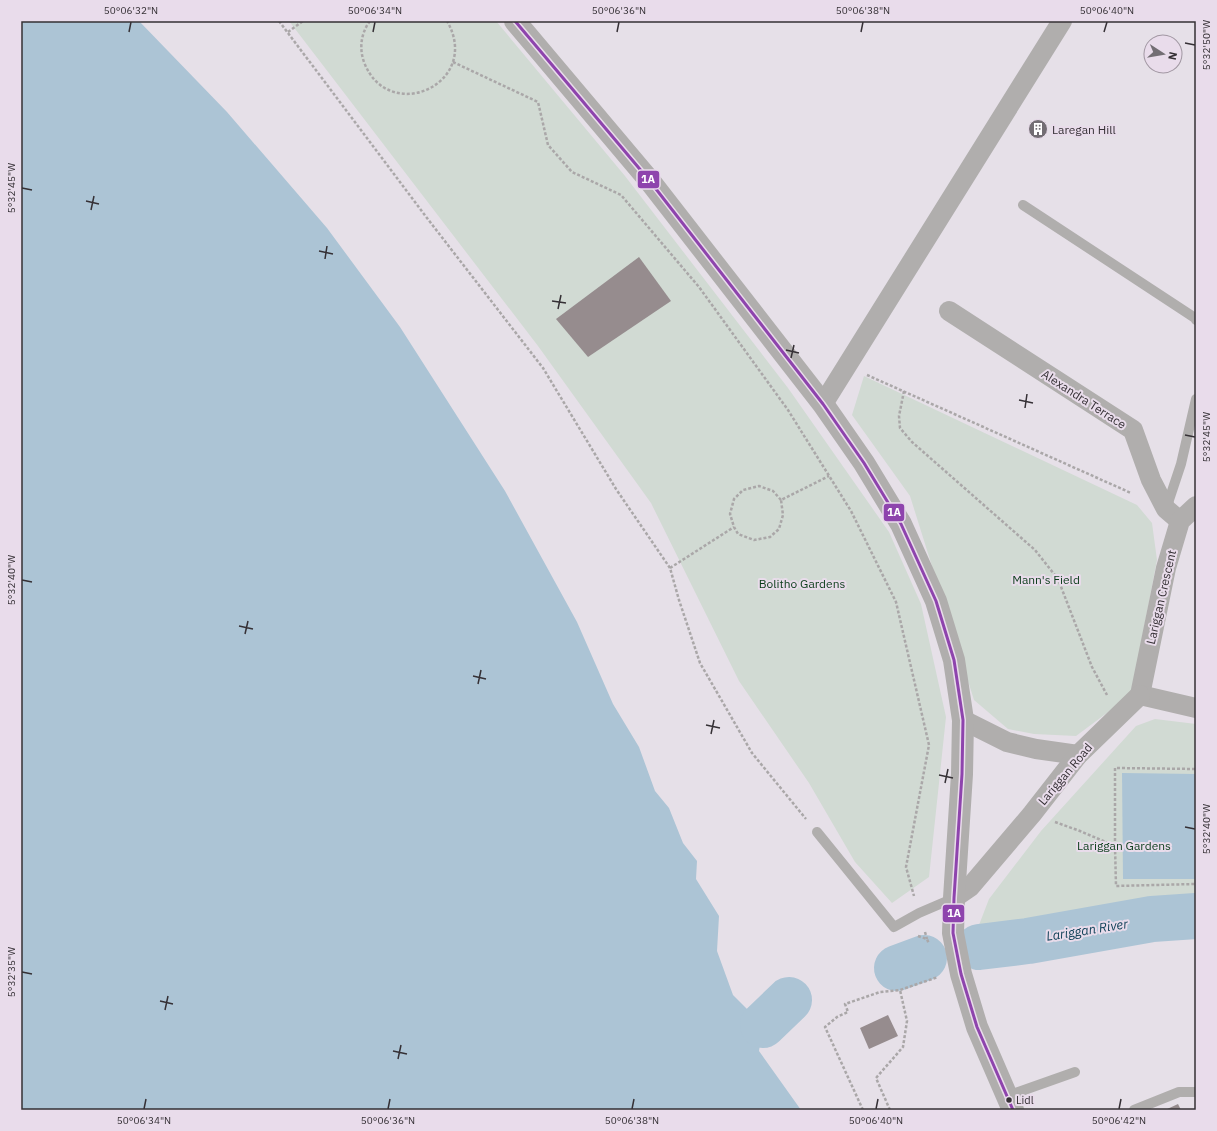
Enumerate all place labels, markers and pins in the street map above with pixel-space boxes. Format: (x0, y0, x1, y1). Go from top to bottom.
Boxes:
building icon: Laregan Hill (1027, 118, 1049, 140)
place label: Laregan Hill (1052, 122, 1116, 137)
place label: Lidl (1016, 1093, 1034, 1107)
marker: Lidl (1004, 1095, 1014, 1105)

